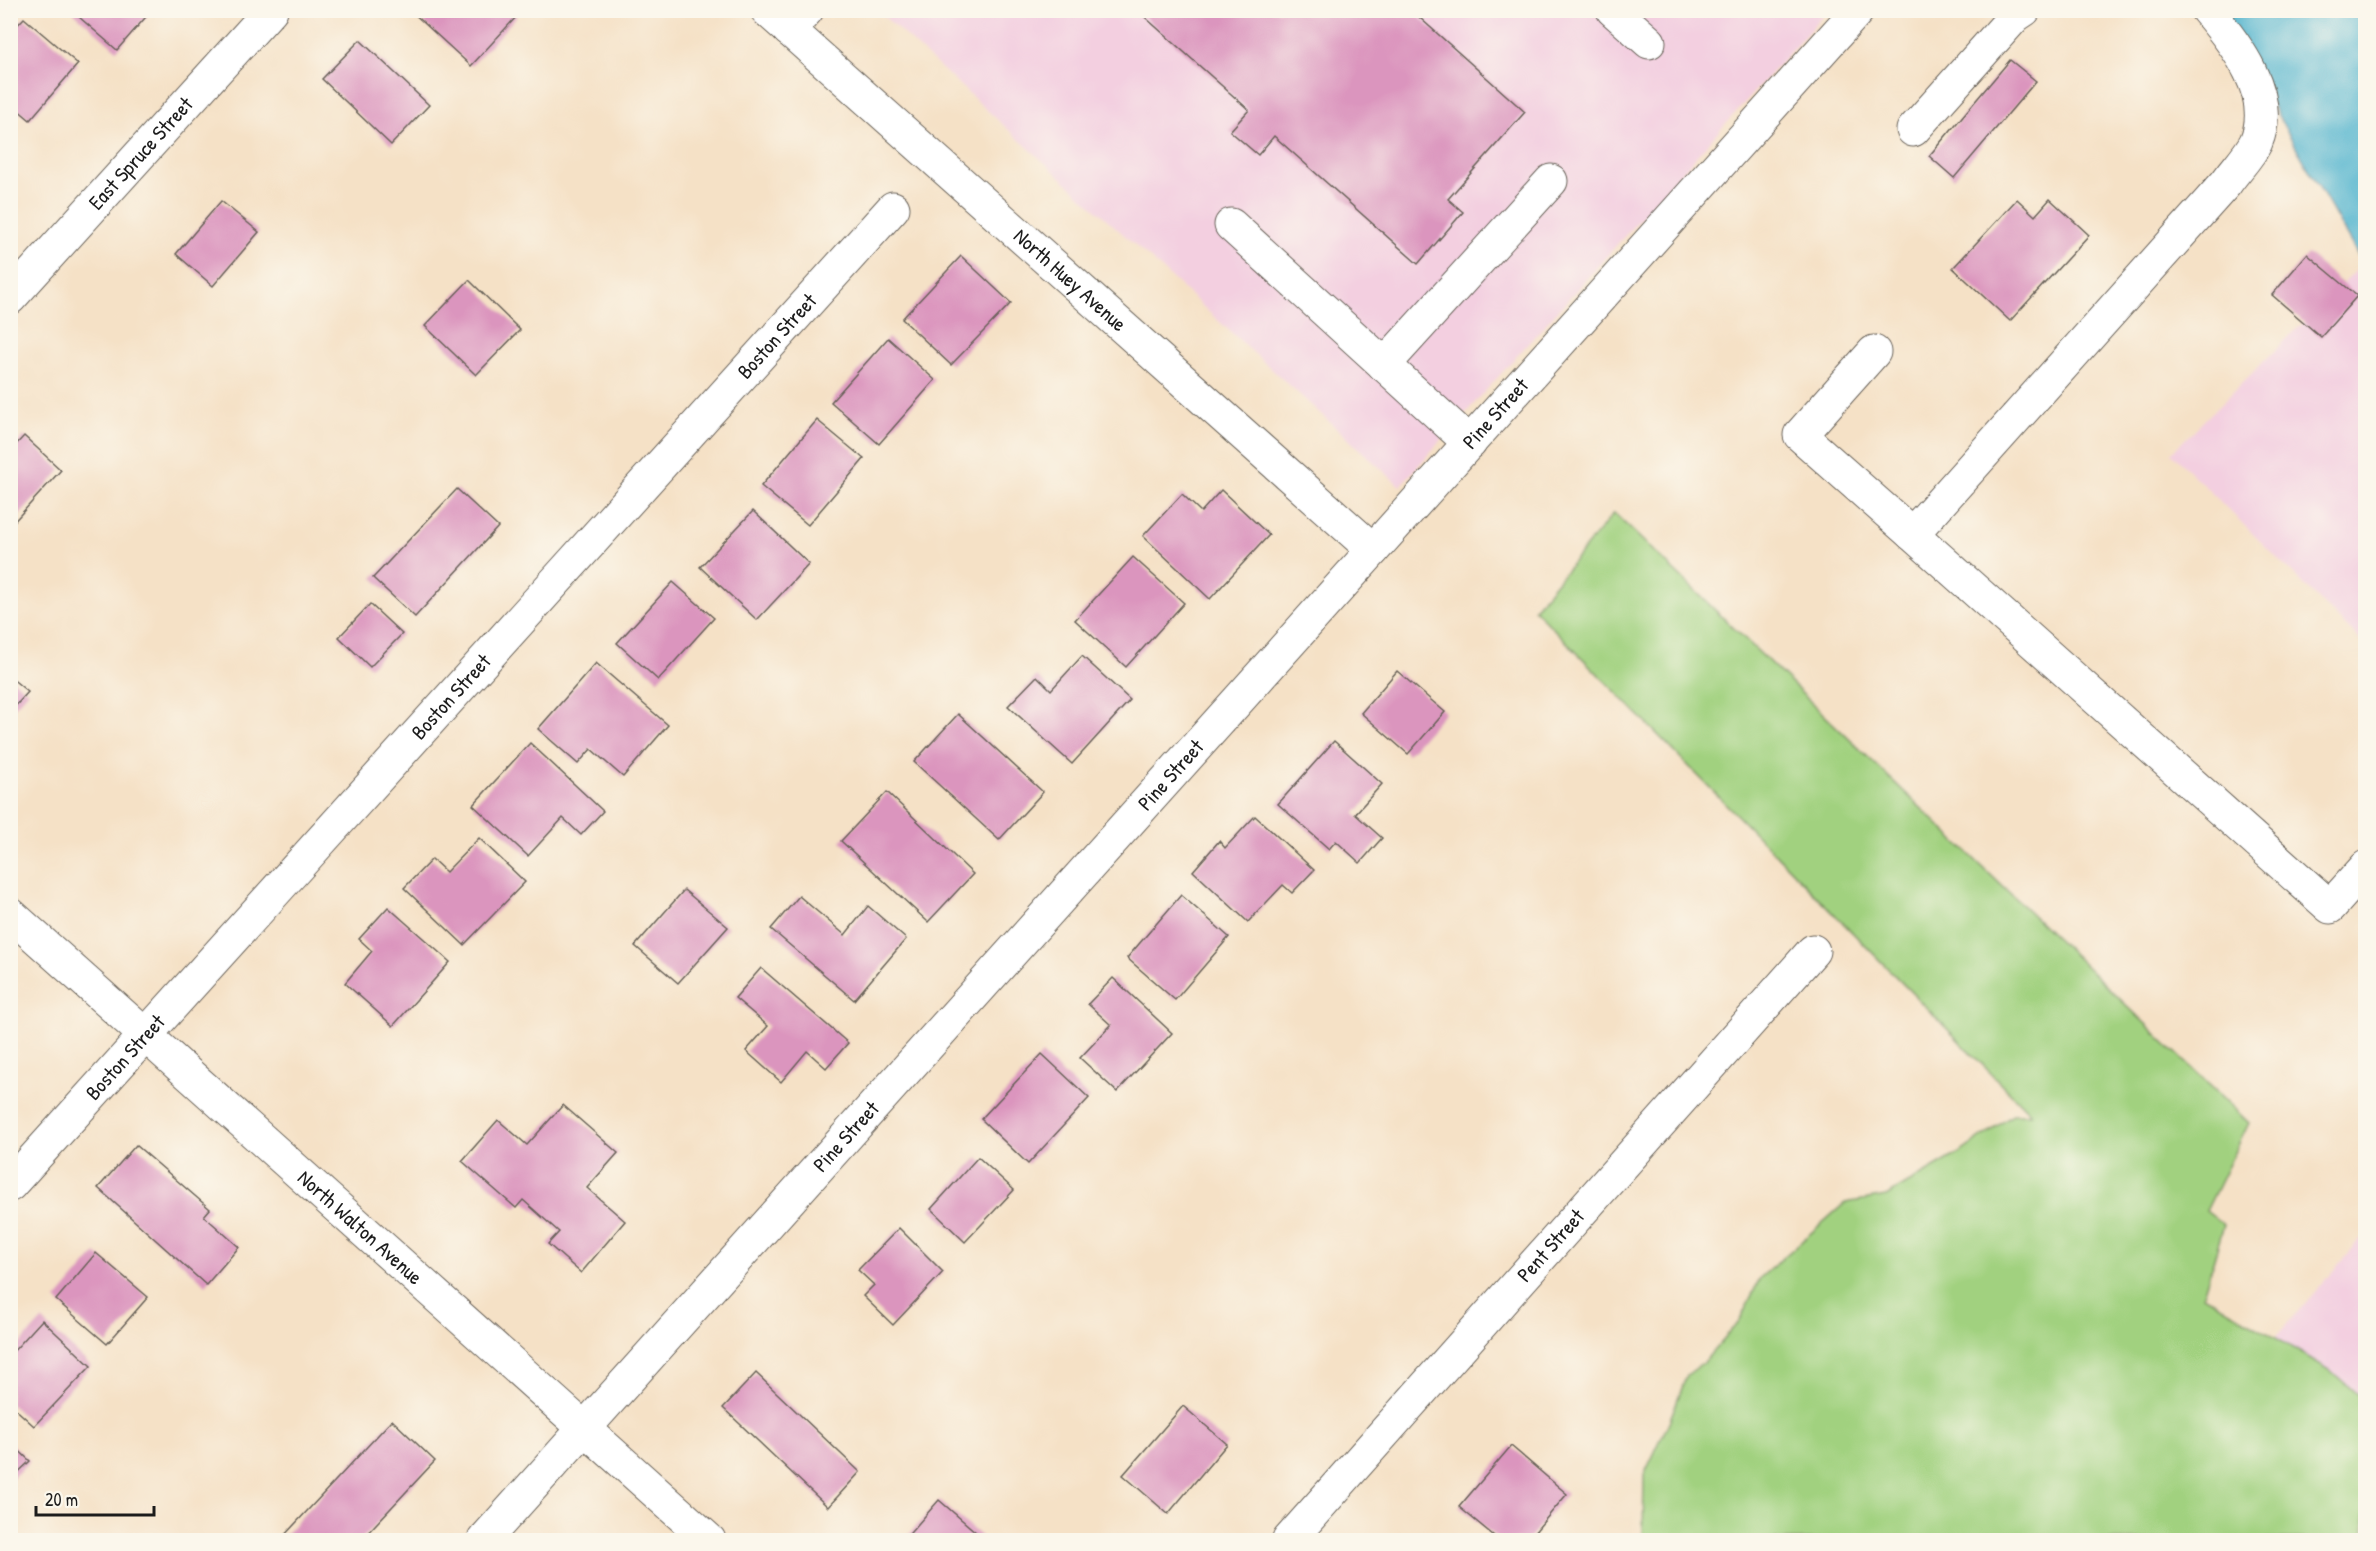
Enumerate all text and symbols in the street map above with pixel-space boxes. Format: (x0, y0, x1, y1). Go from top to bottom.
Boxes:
street label: East Spruce Street (82, 90, 200, 216)
street label: North Huey Avenue (1008, 222, 1133, 338)
street label: Boston Street (730, 286, 824, 385)
street label: Pine Street (1456, 371, 1535, 455)
street label: Boston Street (404, 647, 498, 746)
street label: Pine Street (1131, 732, 1211, 817)
street label: Boston Street (79, 1007, 172, 1106)
street label: Pine Street (806, 1094, 886, 1178)
street label: North Walton Avenue (292, 1163, 429, 1291)
street label: Pent Street (1510, 1202, 1591, 1288)
scale bar (36, 1479, 154, 1517)
text: 20 m (45, 1487, 78, 1512)

